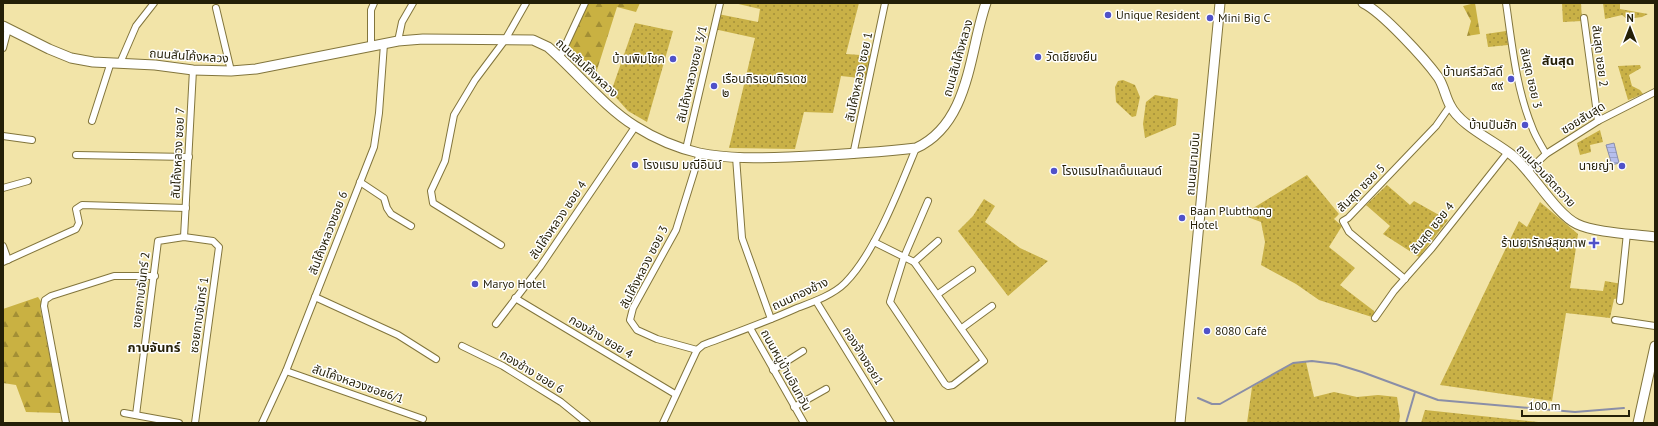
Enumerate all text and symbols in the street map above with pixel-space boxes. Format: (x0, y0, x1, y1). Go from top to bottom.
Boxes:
place label: Unique Resident (1116, 7, 1200, 22)
north arrow (1610, 8, 1650, 48)
marker: Unique Resident (1103, 10, 1113, 20)
place label: Mini Big C (1218, 10, 1271, 25)
text: N (1626, 11, 1634, 25)
marker: Mini Big C (1205, 13, 1215, 23)
street label: ถนนสันโค้งหลวง (939, 17, 976, 98)
street label: สันโค้งหลวงซอย 3/1 (673, 24, 710, 124)
street label: สันสุด ซอย 2 (1589, 24, 1612, 88)
street label: สันโค้งหลวง ซอย 1 (842, 31, 875, 123)
street label: ถนนสันโค้งหลวง (553, 35, 622, 100)
street label: ถนนสันโค้งหลวง (149, 45, 229, 66)
street label: สันสุด ซอย 3 (1517, 46, 1546, 110)
place label: วัดเชียงยืน (1046, 49, 1097, 64)
place label: บ้านพิมโชค (612, 51, 665, 66)
marker: วัดเชียงยืน (1033, 52, 1043, 62)
district label: สันสุด (1542, 52, 1574, 69)
marker: บ้านพิมโชค (668, 54, 678, 64)
place label: บ้านศรีสวัสดิ์ ๙๙ (1443, 64, 1503, 93)
place label: เรือนถิรเอนถิรเดช ๒ (722, 71, 807, 100)
marker: บ้านศรีสวัสดิ์ ๙๙ (1506, 74, 1516, 84)
marker: เรือนถิรเอนถิรเดช ๒ (709, 81, 719, 91)
street label: ซอยสันสุด (1558, 98, 1608, 137)
street label: สันโค้งหลวง ซอย 7 (168, 107, 187, 199)
place label: บ้านปันฮัก (1469, 117, 1517, 132)
marker: บ้านปันฮัก (1520, 120, 1530, 130)
street label: ถนนสนามบิน (1182, 132, 1203, 196)
street label: ถนนร่วมจิตถวาย (1514, 141, 1579, 210)
place label: โรงแรม มณีอินน์ (643, 157, 722, 172)
place label: นายญ่า (1579, 158, 1614, 173)
marker: โรงแรม มณีอินน์ (630, 160, 640, 170)
street label: สันสุด ซอย 5 (1333, 160, 1388, 215)
marker: นายญ่า (1617, 161, 1627, 171)
place label: โรงแรมโกลเด็นแลนด์ (1062, 163, 1162, 178)
marker: โรงแรมโกลเด็นแลนด์ (1049, 166, 1059, 176)
street label: สันโค้งหลวง ซอย 4 (526, 177, 590, 262)
street label: สันโค้งหลวงซอย 6 (305, 189, 350, 277)
street label: สันสุด ซอย 4 (1406, 198, 1457, 257)
place label: Baan Plubthong Hotel (1190, 203, 1272, 232)
marker: Baan Plubthong Hotel (1177, 213, 1187, 223)
street label: สันโค้งหลวง ซอย 3 (616, 223, 671, 311)
place label: ร้านยารักษ์สุขภาพ (1501, 235, 1586, 250)
marker: ร้านยารักษ์สุขภาพ (1589, 238, 1599, 248)
street label: ซอยกาบจันทร์ 2 (128, 251, 153, 329)
street label: ถนนกองช้าง (769, 274, 830, 313)
street label: ซอยกาบจันทร์ 1 (186, 276, 211, 354)
place label: Maryo Hotel (483, 276, 546, 291)
marker: Maryo Hotel (470, 279, 480, 289)
street label: กองช้าง ซอย 4 (566, 312, 636, 362)
place label: 8080 Café (1215, 323, 1267, 338)
street label: กองจ้างซอย1 (840, 324, 887, 387)
street label: ถนนหมู่บ้านอินทวัน (758, 326, 815, 413)
marker: 8080 Café (1202, 326, 1212, 336)
district label: กาบจันทร์ (128, 339, 181, 356)
street label: กองช้าง ซอย 6 (497, 347, 567, 397)
street label: สันโค้งหลวงซอย6/1 (310, 361, 406, 406)
scale bar (1522, 392, 1629, 418)
text: 100 m (1528, 398, 1561, 413)

